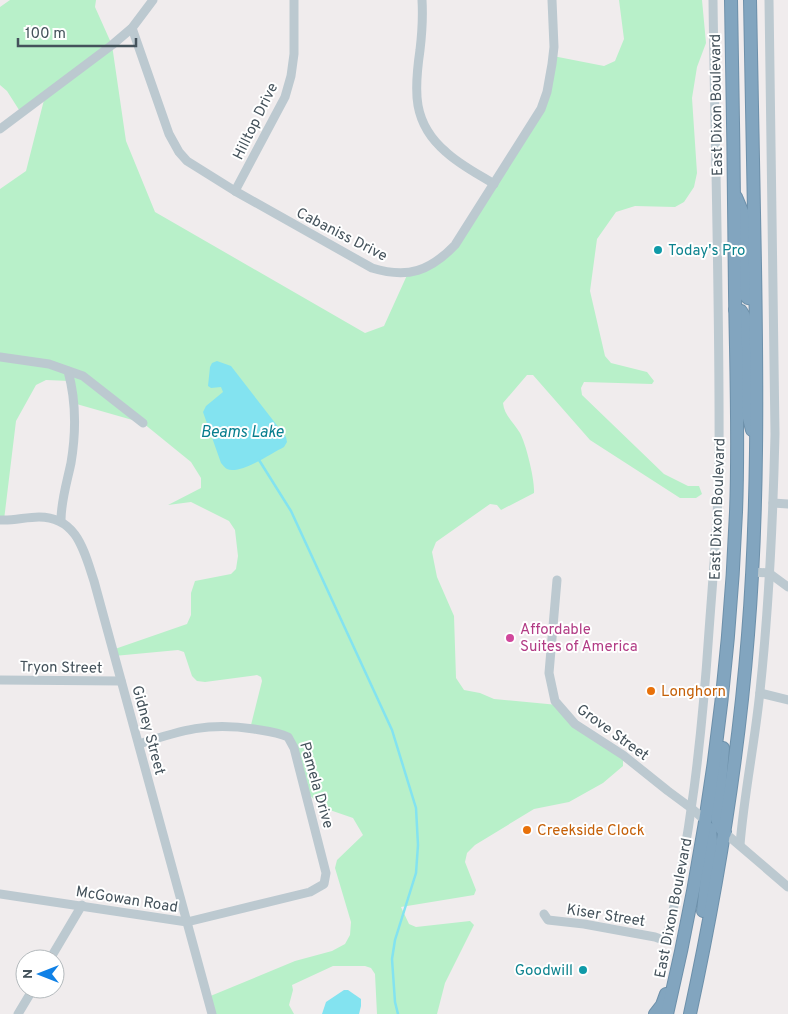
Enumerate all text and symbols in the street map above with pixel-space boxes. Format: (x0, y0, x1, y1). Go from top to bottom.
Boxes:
scale bar (18, 15, 135, 47)
text: 100 m (25, 25, 66, 44)
street label: East Dixon Boulevard (707, 34, 728, 176)
street label: Hilltop Drive (230, 80, 283, 163)
street label: Cabaniss Drive (293, 204, 390, 266)
place label: Today's Pro (668, 242, 745, 261)
marker: Today's Pro (652, 244, 664, 256)
water label: Beams Lake (200, 423, 284, 443)
street label: East Dixon Boulevard (707, 438, 730, 581)
place label: Affordable Suites of America (520, 621, 638, 657)
marker: Affordable Suites of America (504, 632, 516, 644)
street label: Tryon Street (19, 658, 103, 679)
place label: Longhorn (661, 683, 726, 702)
street label: Gidney Street (126, 684, 169, 777)
marker: Longhorn (645, 685, 657, 697)
street label: Grove Street (572, 701, 652, 766)
street label: Pamela Drive (294, 740, 337, 831)
place label: Creekside Clock (537, 822, 645, 841)
marker: Creekside Clock (521, 824, 533, 836)
street label: East Dixon Boulevard (652, 837, 697, 980)
street label: McGowan Road (74, 883, 179, 918)
street label: Kiser Street (565, 901, 647, 932)
north arrow (15, 949, 65, 999)
place label: Goodwill (515, 962, 573, 981)
marker: Goodwill (577, 964, 589, 976)
text: N (20, 969, 37, 979)

